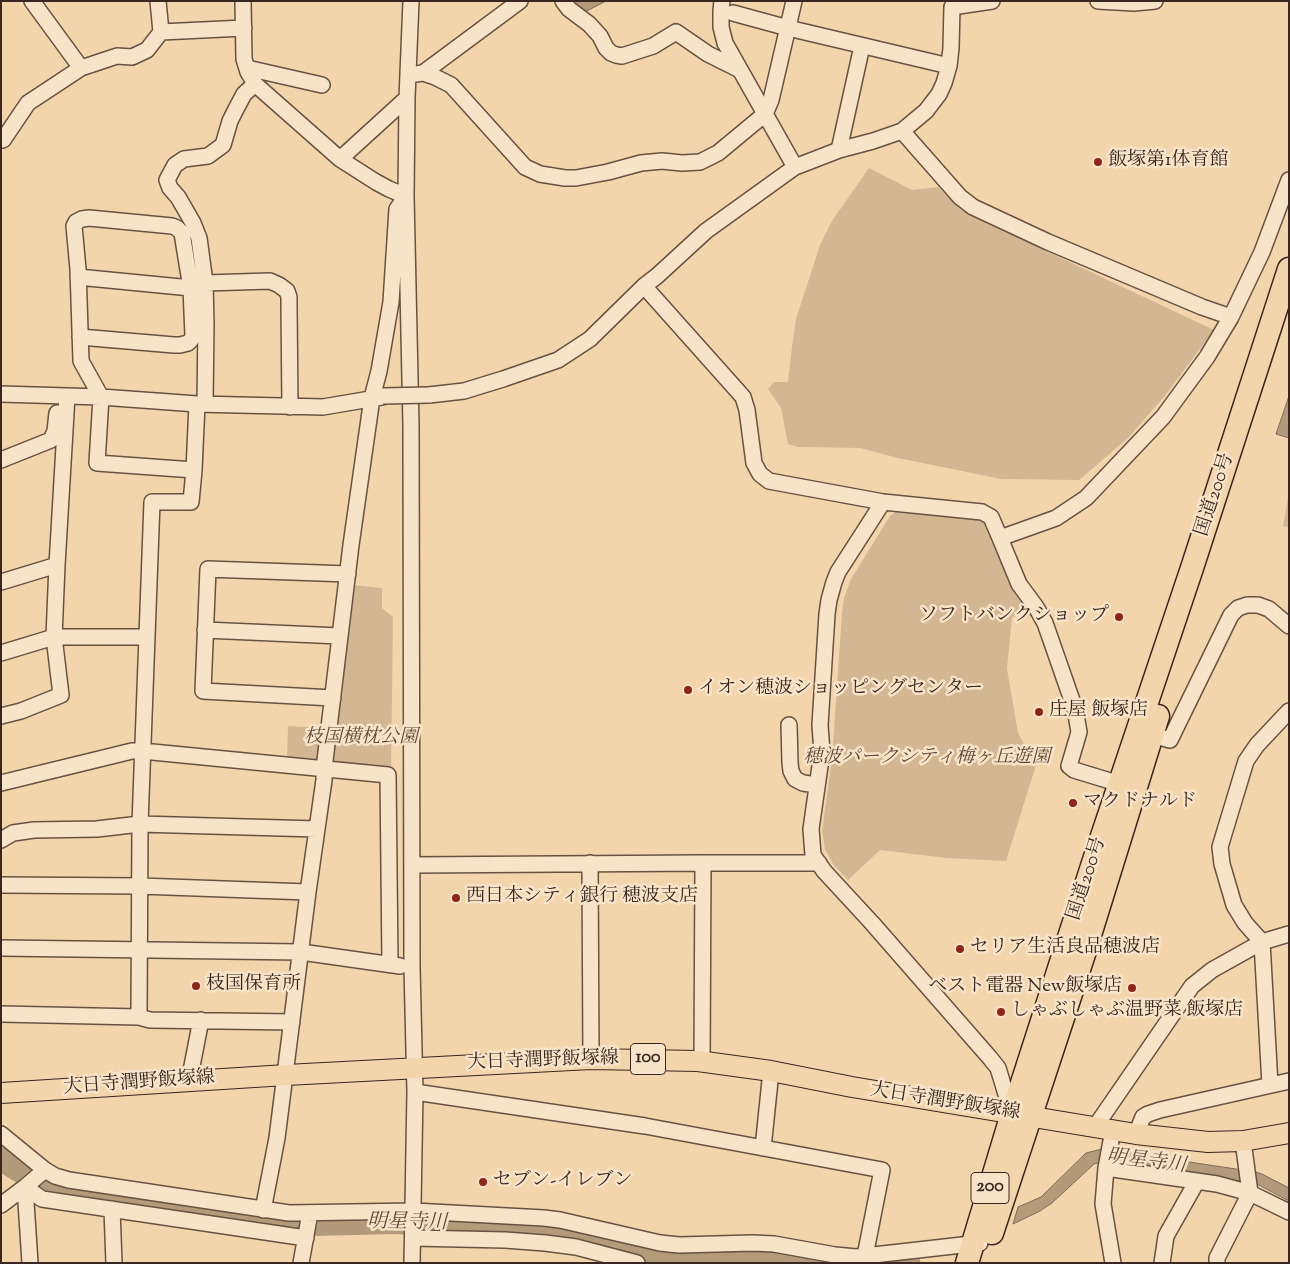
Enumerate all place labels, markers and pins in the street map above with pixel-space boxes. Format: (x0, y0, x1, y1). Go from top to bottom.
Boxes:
place label: 飯塚第1体育館 (1108, 151, 1228, 173)
marker: 飯塚第1体育館 (1092, 156, 1104, 168)
place label: ソフトバンクショップ (919, 606, 1109, 628)
marker: ソフトバンクショップ (1113, 611, 1125, 623)
place label: イオン穂波ショッピングセンター (698, 679, 983, 701)
marker: イオン穂波ショッピングセンター (682, 684, 694, 696)
place label: 庄屋 飯塚店 (1049, 701, 1148, 723)
marker: 庄屋 飯塚店 (1033, 706, 1045, 718)
place label: マクドナルド (1083, 792, 1197, 814)
marker: マクドナルド (1067, 797, 1079, 809)
place label: 西日本シティ銀行 穂波支店 (466, 887, 698, 909)
marker: 西日本シティ銀行 穂波支店 (450, 892, 462, 904)
place label: セリア生活良品穂波店 (970, 938, 1160, 960)
marker: セリア生活良品穂波店 (954, 943, 966, 955)
place label: 枝国保育所 (206, 975, 301, 997)
place label: ベスト電器 New飯塚店 (928, 977, 1122, 999)
marker: 枝国保育所 (190, 980, 202, 992)
marker: ベスト電器 New飯塚店 (1126, 982, 1138, 994)
place label: しゃぶしゃぶ温野菜 飯塚店 (1011, 1001, 1243, 1023)
marker: しゃぶしゃぶ温野菜 飯塚店 (995, 1006, 1007, 1018)
place label: セブン-イレブン (493, 1171, 632, 1193)
marker: セブン-イレブン (477, 1176, 489, 1188)

